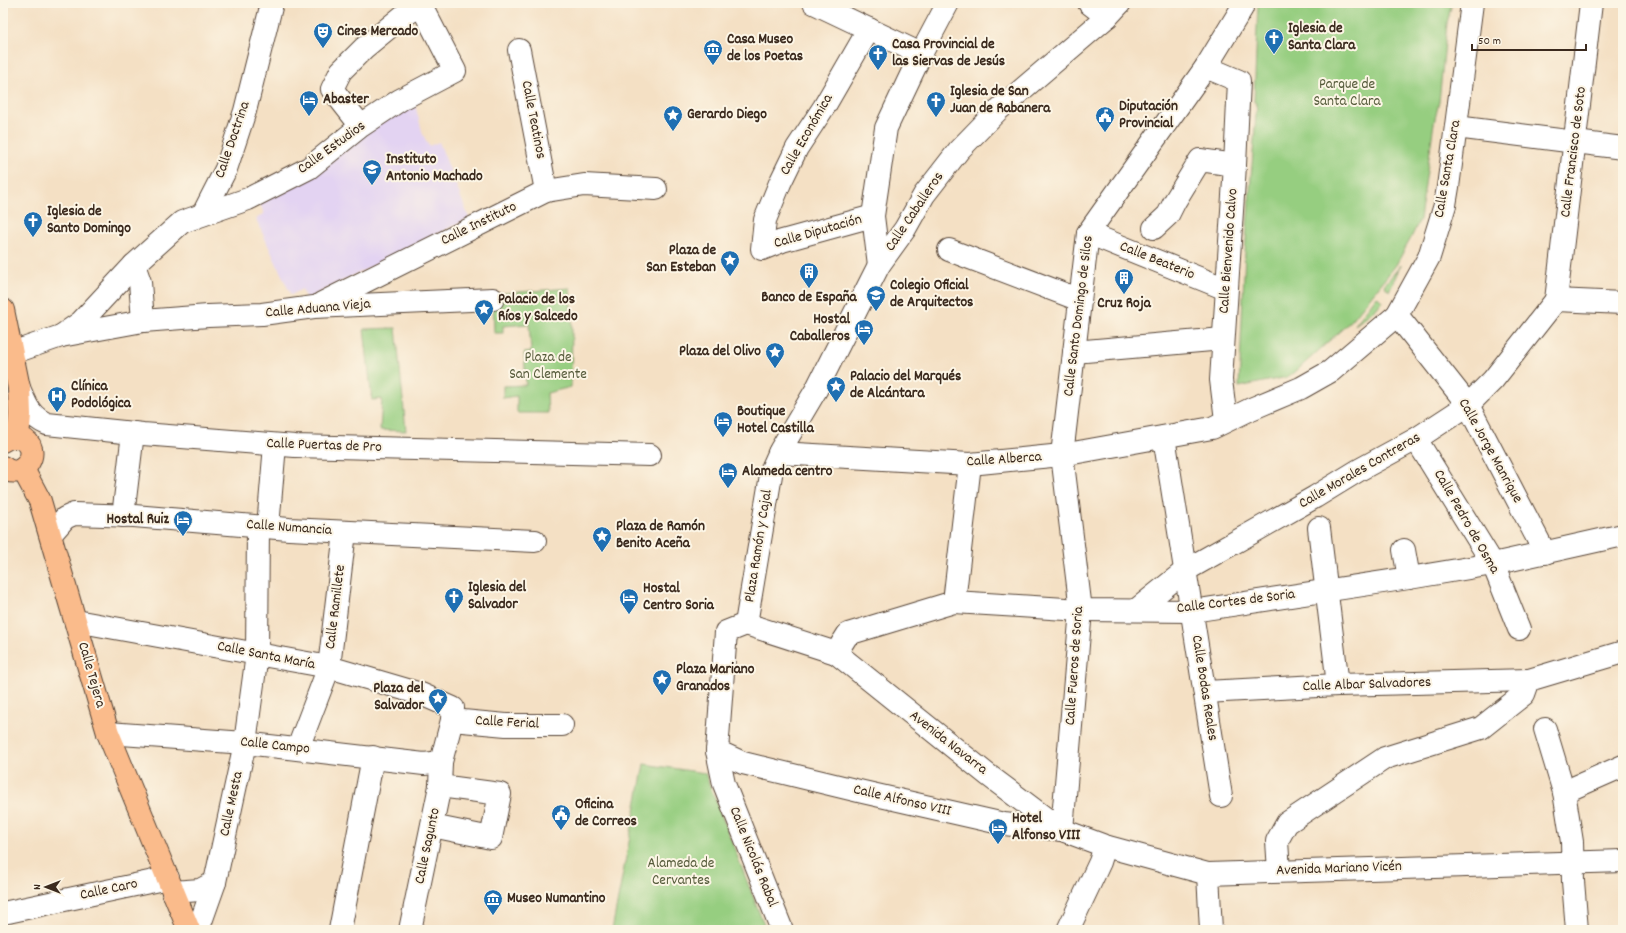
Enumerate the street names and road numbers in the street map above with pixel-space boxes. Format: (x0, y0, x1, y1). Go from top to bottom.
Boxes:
street label: Calle Teatinos (515, 79, 551, 161)
street label: Calle Francisco de Soto (1555, 85, 1593, 219)
street label: Calle Económica (775, 89, 840, 180)
street label: Calle Doctrina (210, 98, 257, 181)
street label: Calle Estudios (293, 116, 371, 180)
street label: Calle Santa Clara (1429, 117, 1468, 220)
street label: Calle Caballeros (880, 168, 950, 256)
street label: Calle Bienvenido Calvo (1214, 187, 1244, 314)
street label: Calle Instituto (437, 196, 521, 252)
street label: Calle Diputación (772, 209, 865, 255)
street label: Calle Santo Domingo de Silos (1058, 234, 1100, 398)
street label: Calle Beaterio (1116, 236, 1198, 286)
street label: Calle Aduana Vieja (265, 293, 372, 325)
street label: Calle Jorge Manrique (1452, 395, 1528, 508)
street label: Calle Morales Contreras (1295, 427, 1425, 515)
street label: Calle Puertas de Pro (266, 433, 382, 459)
street label: Calle Alberca (966, 446, 1043, 474)
street label: Calle Pedro de Osma (1427, 466, 1505, 579)
street label: Plaza Ramón y Cajal (739, 488, 779, 604)
street label: Calle Numancia (246, 514, 333, 542)
street label: Calle Ramillete (320, 563, 352, 650)
street label: Calle Cortes de Soria (1176, 584, 1297, 620)
street label: Calle Fueros de Soria (1060, 605, 1090, 726)
street label: Calle Bodas Reales (1185, 634, 1223, 742)
street label: Calle Santa María (215, 636, 318, 676)
street label: Calle Tejera (71, 640, 111, 711)
street label: Calle Albar Salvadores (1302, 672, 1432, 698)
street label: Avenida Navarra (904, 705, 993, 781)
street label: Calle Ferial (475, 710, 540, 736)
street label: Calle Campo (239, 731, 311, 761)
street label: Calle Mesta (214, 769, 250, 839)
street label: Calle Alfonso VIII (851, 779, 953, 823)
street label: Calle Nicolás Rabal (723, 803, 783, 911)
street label: Calle Sagunto (409, 806, 447, 886)
street label: Avenida Mariano Vicén (1276, 856, 1402, 882)
street label: Calle Caro (78, 873, 140, 907)

